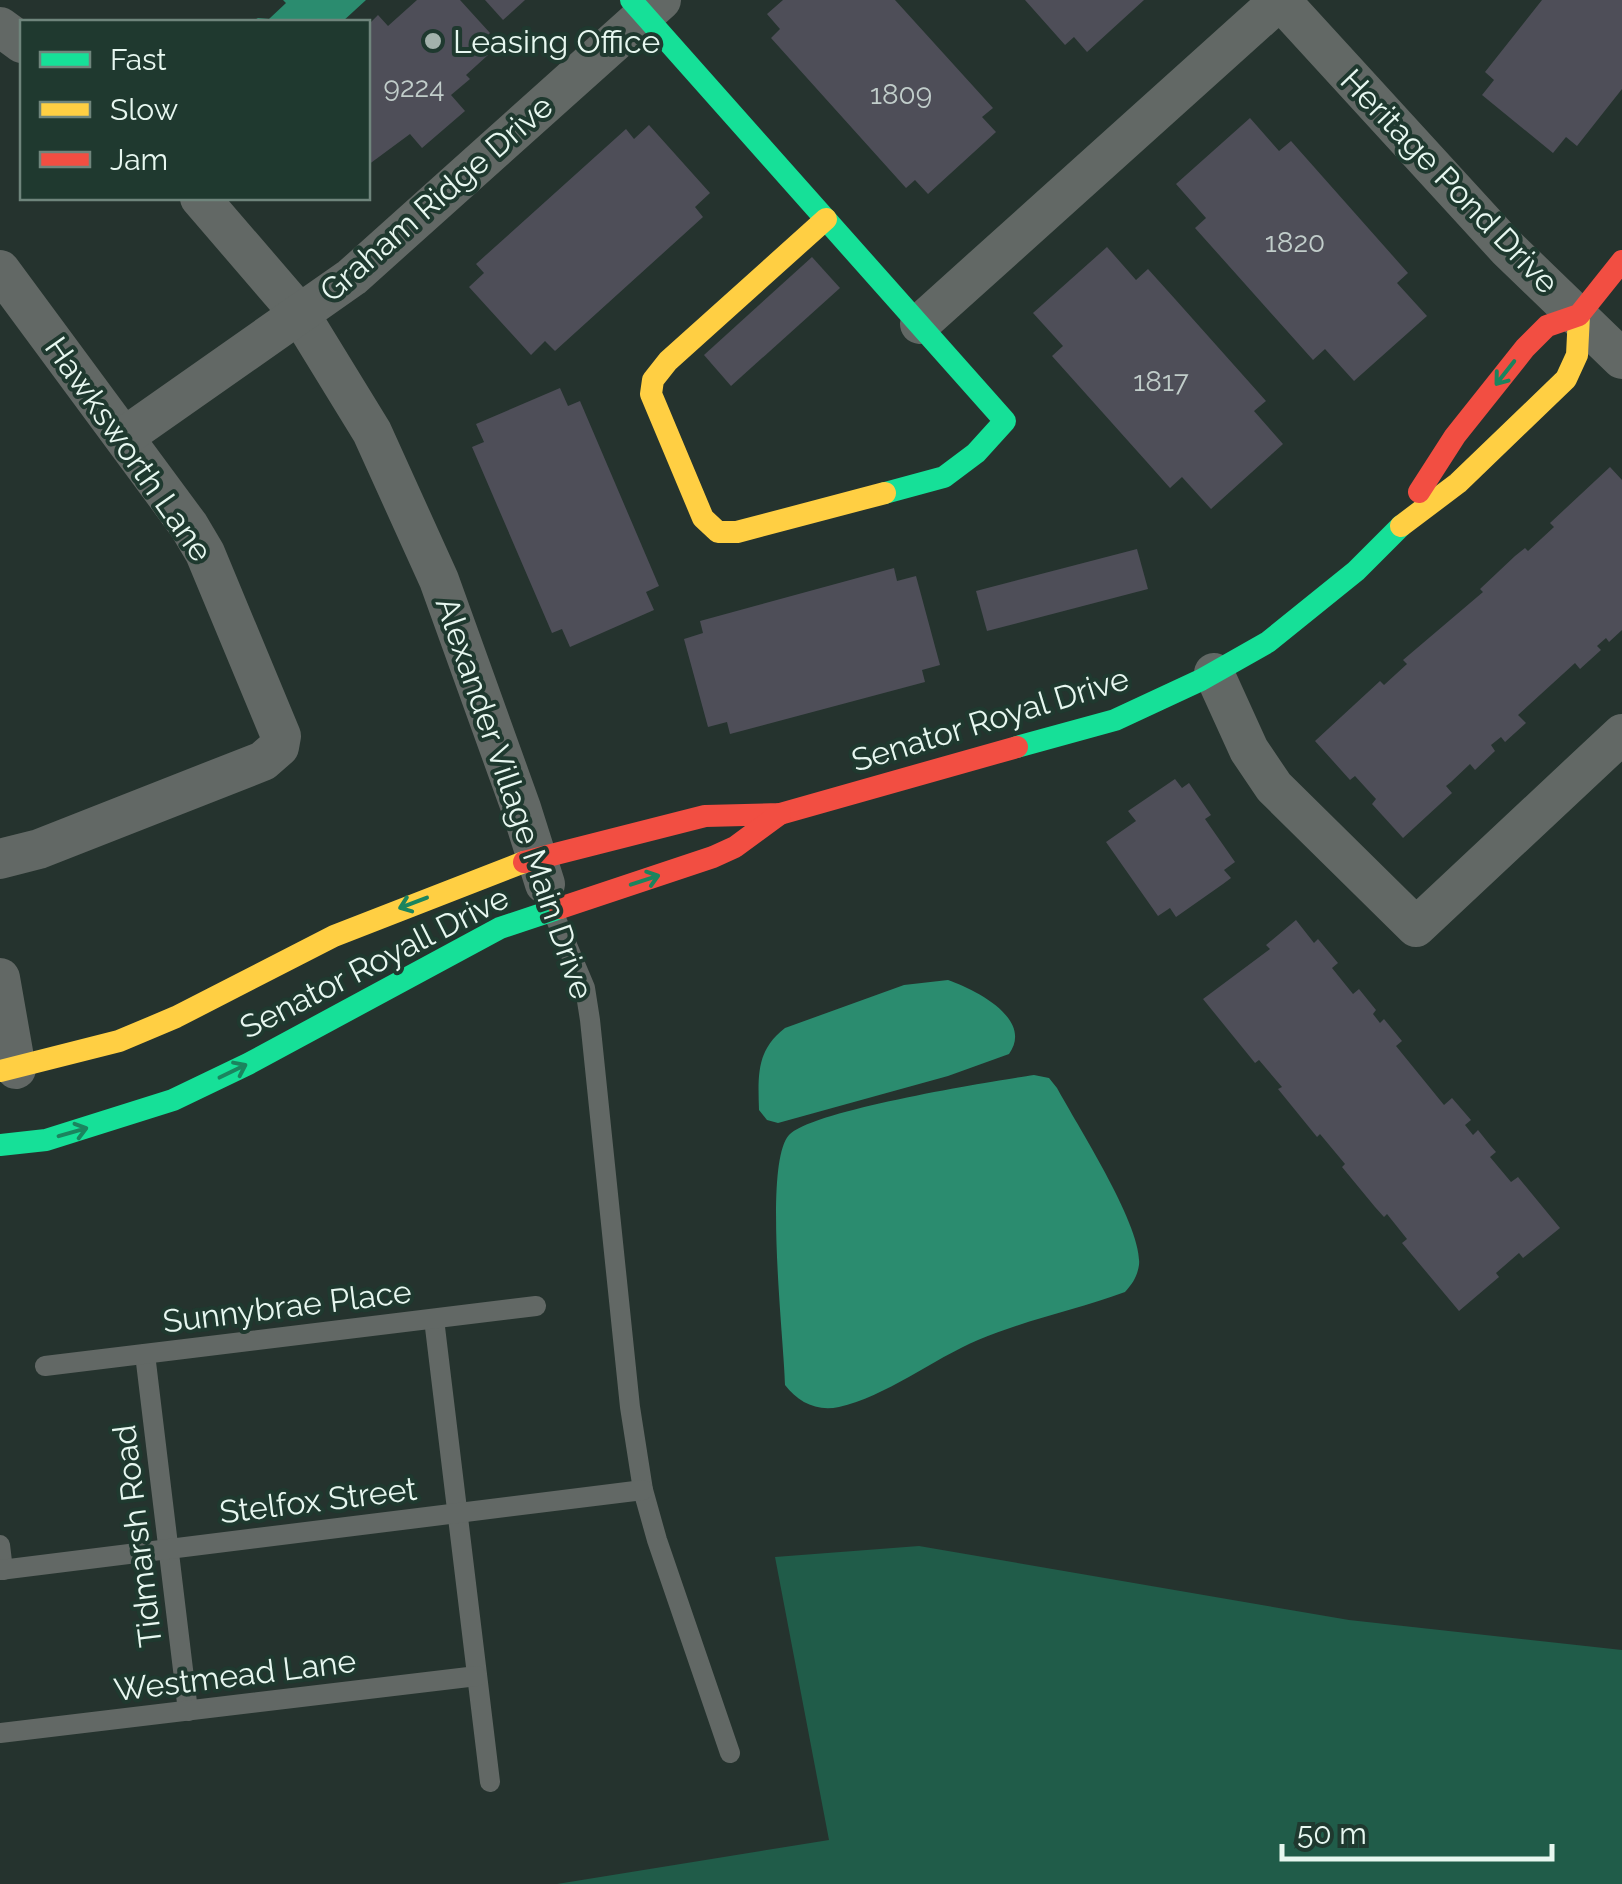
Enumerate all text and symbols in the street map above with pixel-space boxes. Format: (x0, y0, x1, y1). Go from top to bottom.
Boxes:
legend (20, 20, 370, 200)
place label: Leasing Office (453, 23, 660, 60)
marker: Leasing Office (422, 30, 444, 52)
text: Fast (110, 42, 167, 77)
street label: Heritage Pond Drive (1334, 61, 1566, 301)
house number: 9224 (384, 71, 444, 104)
house number: 1809 (870, 78, 932, 111)
street label: Graham Ridge Drive (312, 87, 560, 309)
text: Slow (110, 92, 178, 127)
text: Jam (110, 142, 168, 177)
house number: 1820 (1265, 226, 1325, 259)
street label: Hawksworth Lane (38, 330, 220, 568)
one-way arrow (1495, 359, 1516, 386)
house number: 1817 (1133, 365, 1189, 398)
street label: Alexander Village Main Drive (429, 592, 601, 1004)
street label: Senator Royal Drive (847, 659, 1133, 779)
one-way arrow (629, 870, 661, 888)
street label: Senator Royall Drive (234, 878, 514, 1046)
one-way arrow (398, 895, 429, 913)
one-way arrow (217, 1061, 247, 1080)
one-way arrow (56, 1122, 88, 1140)
street label: Sunnybrae Place (161, 1272, 413, 1340)
street label: Tidmarsh Road (105, 1423, 169, 1649)
street label: Stelfox Street (217, 1470, 419, 1530)
street label: Westmead Lane (112, 1642, 358, 1708)
scale bar (1282, 1799, 1552, 1861)
text: 50 m (1297, 1816, 1367, 1851)

